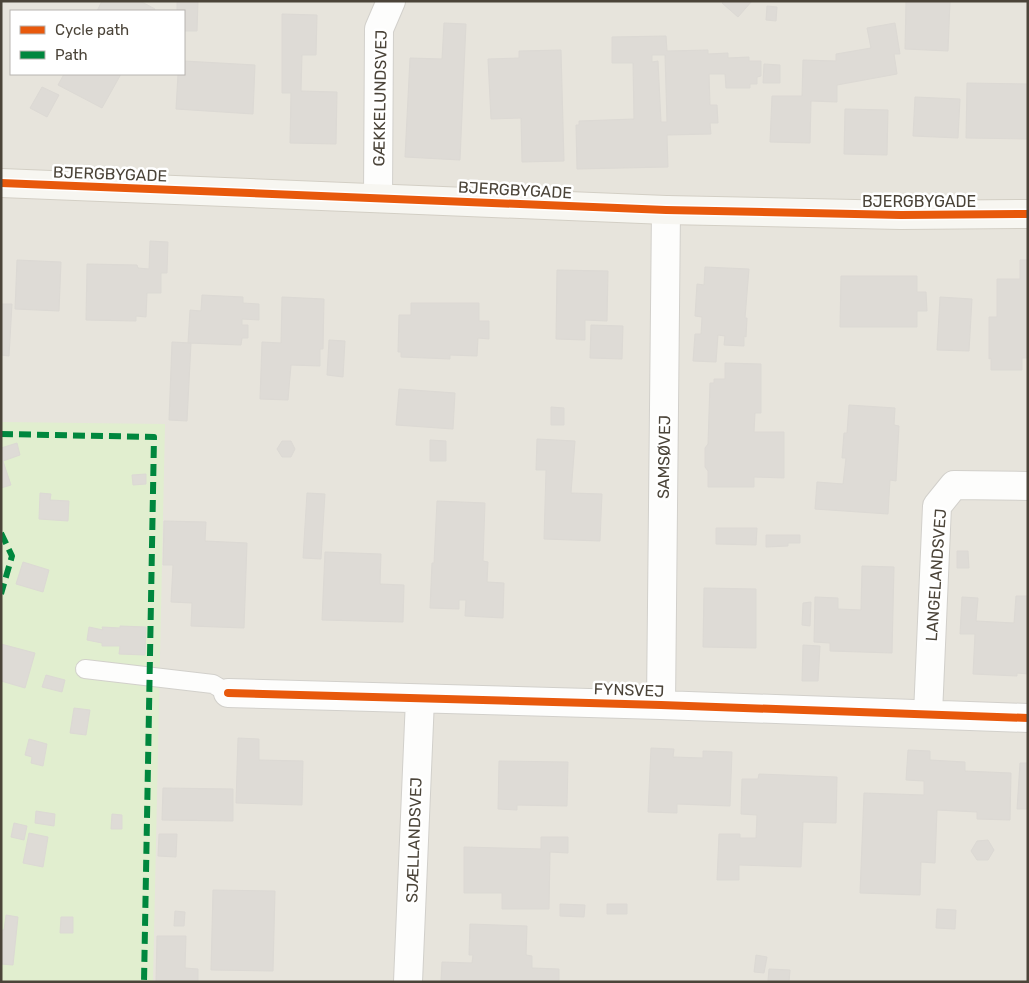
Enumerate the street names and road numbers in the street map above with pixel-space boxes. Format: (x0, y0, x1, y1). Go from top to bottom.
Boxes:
street label: GÆKKELUNDSVEJ (369, 30, 391, 166)
street label: BJERGBYGADE (53, 163, 167, 185)
street label: BJERGBYGADE (457, 178, 573, 202)
street label: BJERGBYGADE (862, 192, 976, 211)
street label: SAMSØVEJ (654, 415, 674, 499)
street label: LANGELANDSVEJ (922, 508, 950, 642)
street label: FYNSVEJ (593, 679, 665, 701)
street label: SJÆLLANDSVEJ (402, 777, 426, 903)

